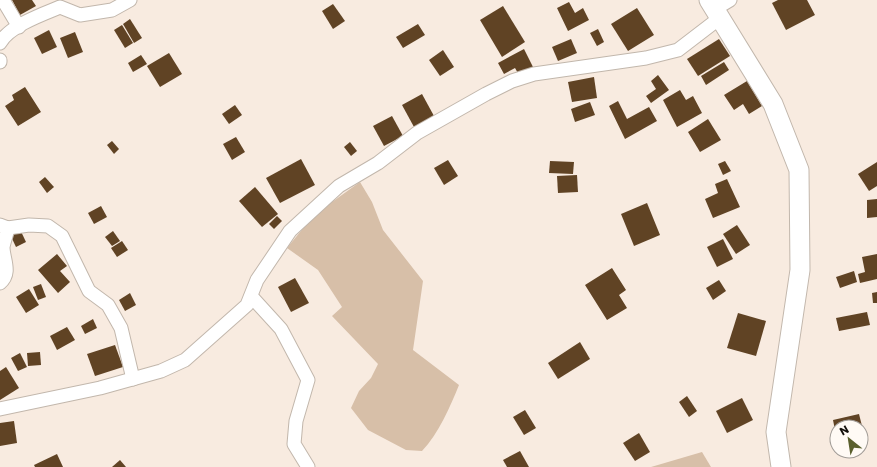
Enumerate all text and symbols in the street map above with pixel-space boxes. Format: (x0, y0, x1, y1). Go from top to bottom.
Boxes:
north arrow (829, 419, 869, 459)
text: N (836, 421, 852, 439)

